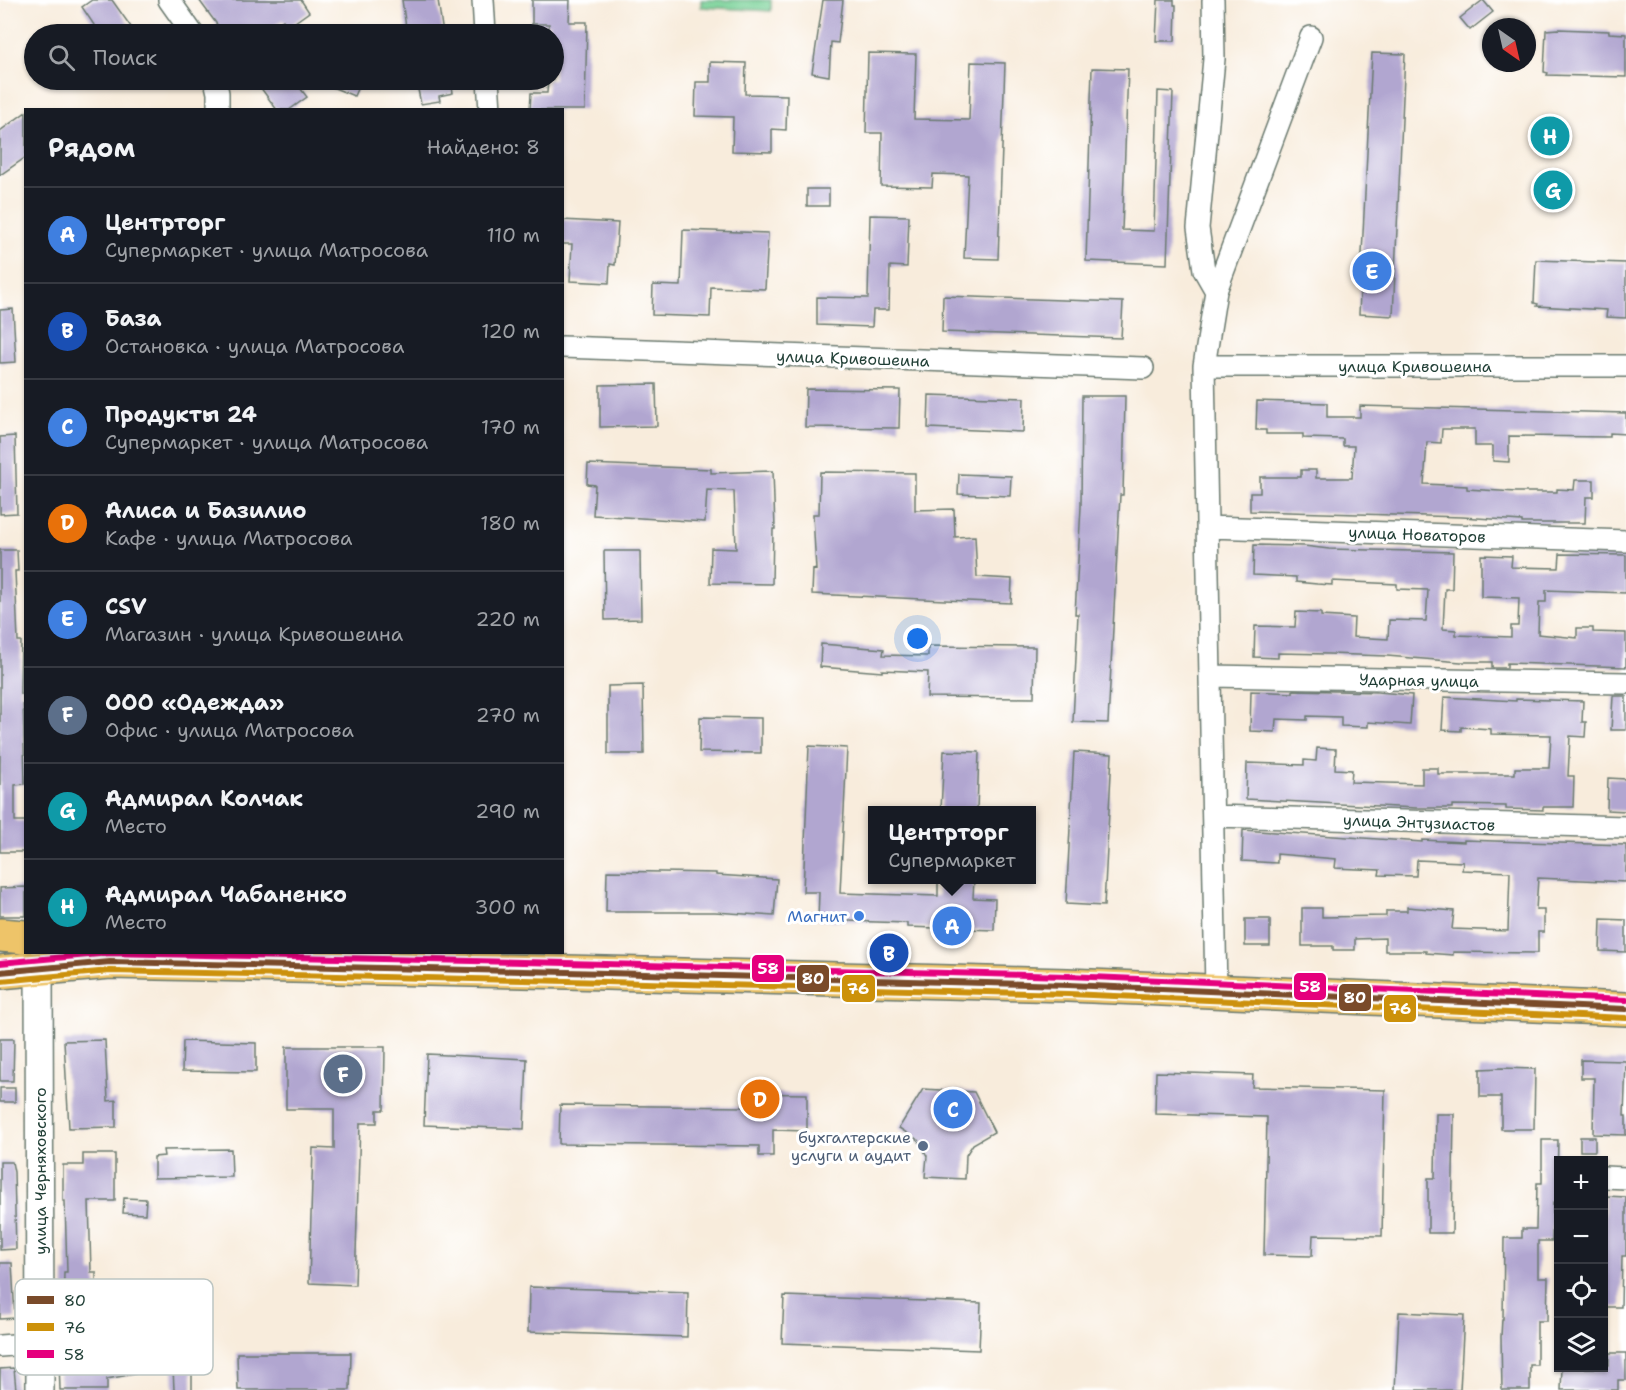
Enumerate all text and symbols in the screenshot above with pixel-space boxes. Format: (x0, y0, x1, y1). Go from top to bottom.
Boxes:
north arrow (1482, 18, 1536, 72)
search box (24, 24, 564, 90)
icon: search (45, 41, 78, 74)
text: Поиск (93, 43, 157, 72)
pin: H (1530, 114, 1570, 158)
text: Рядом (48, 130, 135, 165)
text: Найдено: 8 (427, 134, 540, 160)
pin: G (1534, 168, 1572, 213)
text: Центрторг (105, 208, 225, 237)
text: A (60, 222, 75, 248)
text: 110 m (486, 222, 540, 248)
text: Супермаркет · улица Матросова (105, 237, 428, 263)
pin: E (1352, 248, 1392, 294)
text: База (105, 304, 162, 333)
text: B (61, 318, 74, 344)
text: 120 m (481, 318, 540, 344)
text: Остановка · улица Матросова (105, 333, 404, 359)
street label: улица Кривошеина (776, 345, 930, 372)
street label: улица Кривошеина (1338, 356, 1492, 377)
text: Продукты 24 (105, 400, 257, 429)
text: C (61, 414, 74, 440)
text: 170 m (481, 414, 540, 440)
text: Супермаркет · улица Матросова (105, 429, 428, 455)
text: Алиса и Базилио (105, 496, 307, 525)
text: D (60, 510, 75, 536)
text: 180 m (480, 510, 540, 536)
street label: улица Новаторов (1348, 522, 1486, 547)
text: Кафе · улица Матросова (105, 525, 352, 551)
text: CSV (105, 592, 146, 621)
text: E (61, 606, 74, 632)
text: 220 m (476, 606, 540, 632)
text: Магазин · улица Кривошеина (105, 621, 403, 647)
your location (903, 624, 932, 653)
street label: Ударная улица (1359, 669, 1479, 692)
text: ООО «Одежда» (105, 688, 284, 717)
text: F (62, 702, 73, 728)
text: 270 m (476, 702, 540, 728)
text: Офис · улица Матросова (105, 717, 354, 743)
text: Адмирал Колчак (105, 784, 303, 813)
text: G (59, 798, 76, 824)
text: 290 m (475, 798, 540, 824)
popup (868, 806, 1036, 884)
street label: улица Энтузиастов (1343, 809, 1495, 836)
text: Место (105, 813, 167, 839)
text: Центрторг (888, 818, 1009, 847)
text: Супермаркет (888, 847, 1016, 873)
text: Адмирал Чабаненко (105, 880, 347, 909)
text: H (60, 894, 75, 920)
text: 300 m (474, 894, 540, 920)
pin: A (932, 904, 972, 948)
place label: Магнит (787, 906, 848, 927)
text: Место (105, 909, 167, 935)
marker: Магнит (852, 909, 866, 923)
pin: B (870, 930, 908, 976)
line badge: 58 (751, 954, 785, 983)
text: 58 (757, 958, 779, 979)
line badge: 80 (796, 964, 830, 993)
text: 80 (802, 968, 824, 989)
line badge: 58 (1293, 972, 1327, 1001)
line badge: 76 (841, 974, 876, 1003)
text: 58 (1299, 976, 1321, 997)
text: 76 (847, 978, 869, 999)
line badge: 80 (1338, 983, 1372, 1012)
text: 80 (1344, 987, 1366, 1008)
line badge: 76 (1383, 994, 1417, 1023)
text: 76 (1389, 998, 1411, 1019)
pin: F (324, 1052, 362, 1096)
pin: D (740, 1076, 780, 1122)
pin: C (934, 1086, 972, 1132)
street label: улица Черняховского (30, 1087, 51, 1255)
place label: бухгалтерские услуги и аудит (791, 1127, 912, 1166)
marker: бухгалтерские услуги и аудит (916, 1139, 930, 1153)
map controls (1554, 1156, 1608, 1372)
button: + (1554, 1156, 1608, 1210)
button: − (1554, 1210, 1608, 1264)
button: locate (1554, 1264, 1608, 1318)
legend (15, 1279, 213, 1375)
text: 80 (64, 1290, 86, 1311)
text: 76 (64, 1317, 86, 1338)
button: layers (1554, 1318, 1608, 1372)
text: 58 (64, 1344, 85, 1365)

